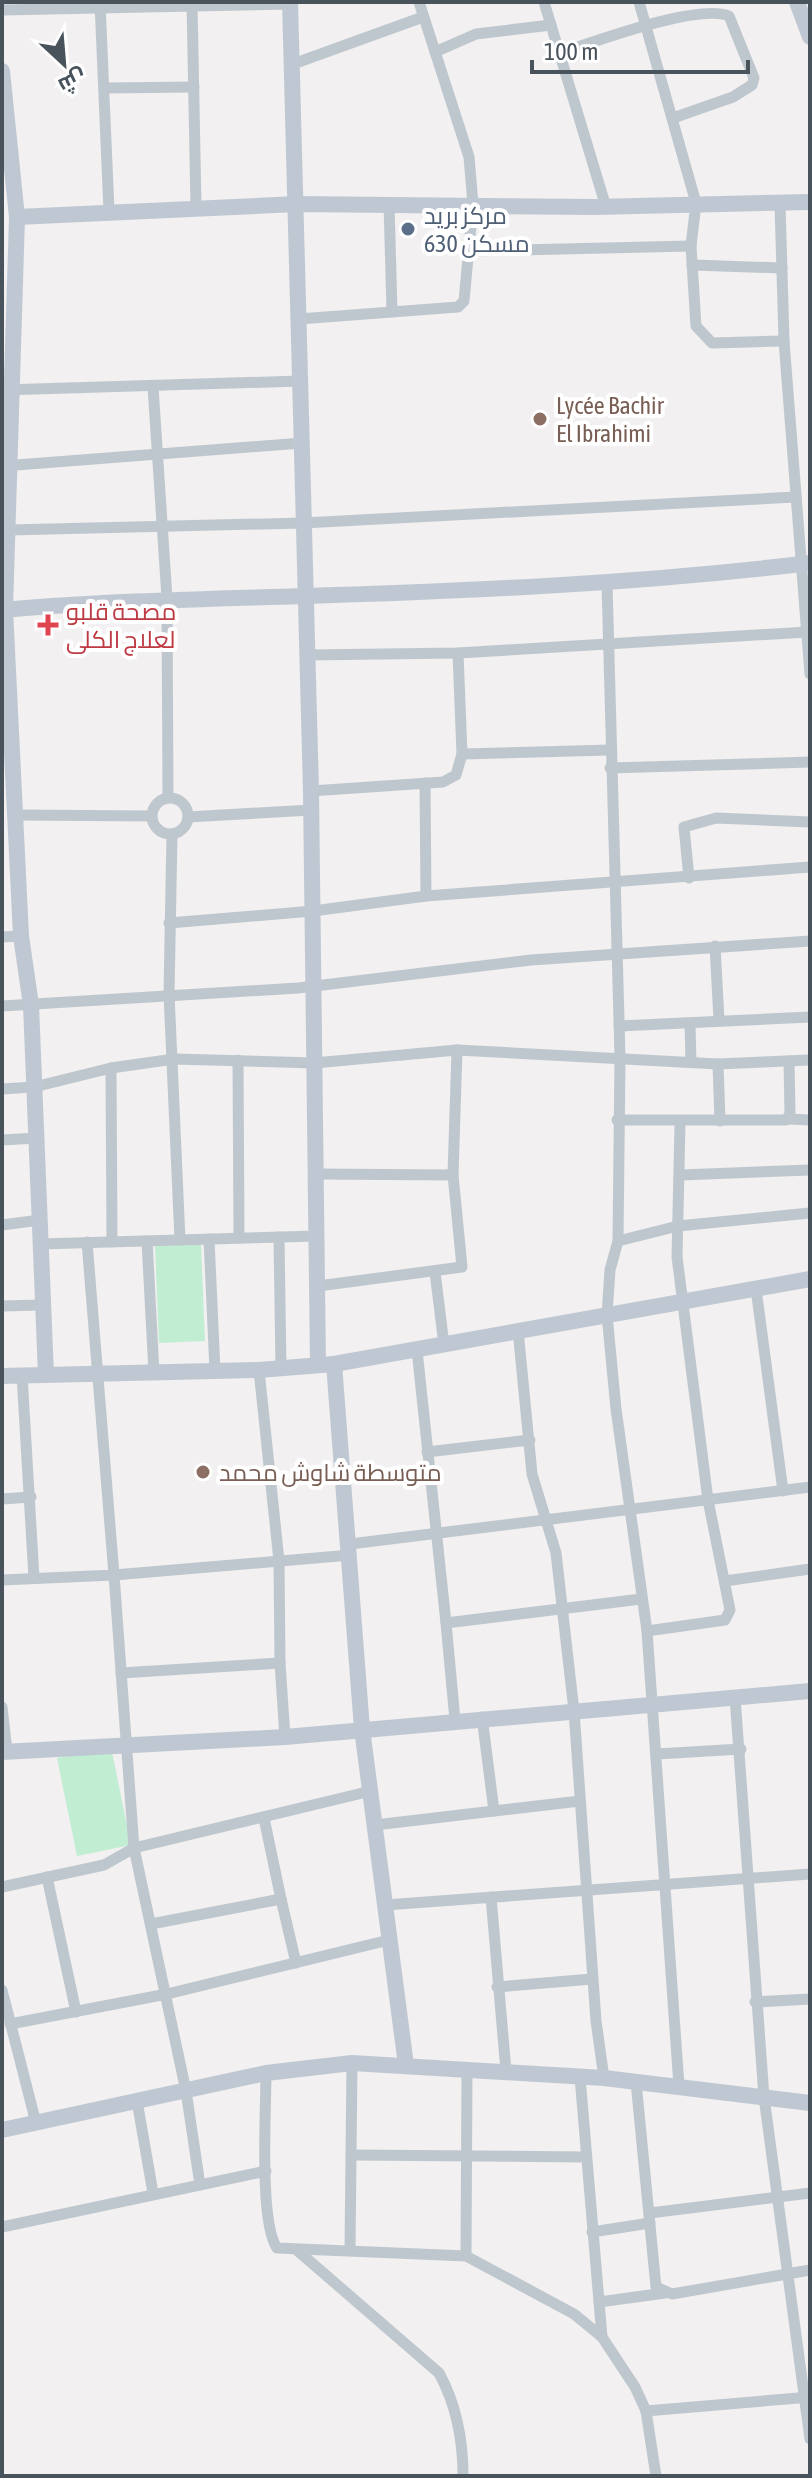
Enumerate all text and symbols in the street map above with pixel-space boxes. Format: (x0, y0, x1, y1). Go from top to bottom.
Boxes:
north arrow (24, 24, 104, 104)
scale bar (532, 24, 748, 74)
text: 100 m (544, 38, 598, 65)
text: ش (54, 63, 91, 100)
place label: مركز بريد 630 مسكن (424, 202, 530, 258)
marker: مركز بريد 630 مسكن (399, 220, 417, 238)
place label: Lycée Bachir El Ibrahimi (556, 392, 665, 447)
marker: Lycée Bachir El Ibrahimi (531, 410, 549, 428)
place label: مصحة قلبو لعلاج الكلى (66, 598, 176, 656)
marker: مصحة قلبو لعلاج الكلى (37, 614, 59, 636)
place label: متوسطة شاوش محمد (219, 1459, 442, 1487)
marker: متوسطة شاوش محمد (194, 1463, 212, 1481)

